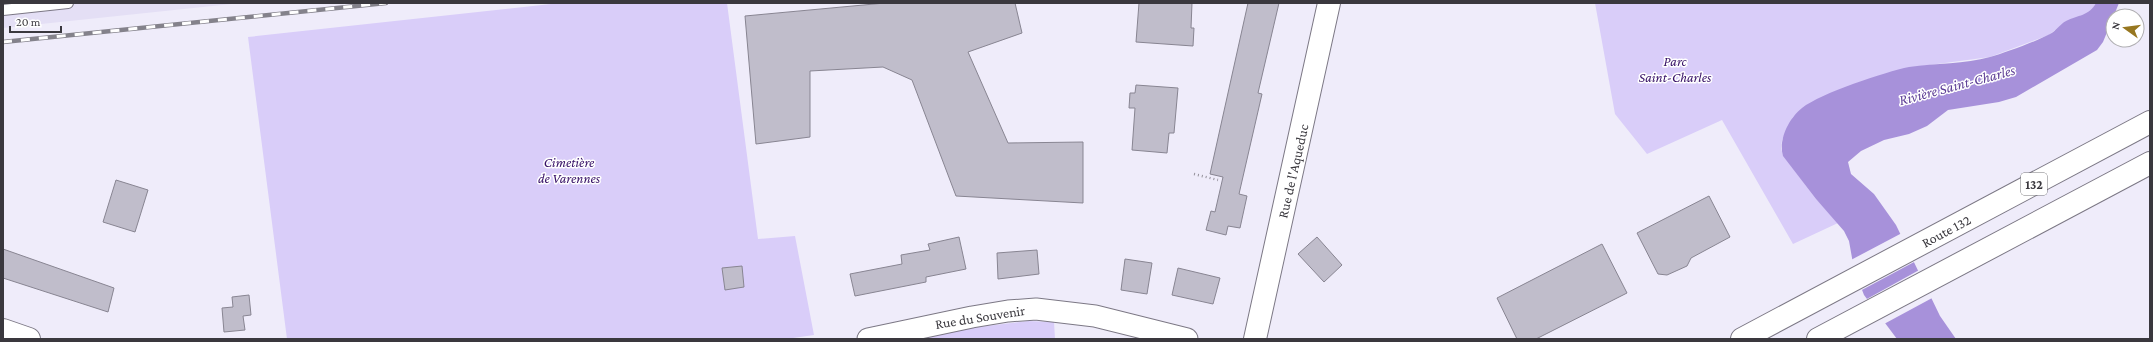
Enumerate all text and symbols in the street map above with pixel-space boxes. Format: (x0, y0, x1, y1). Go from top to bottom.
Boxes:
scale bar (10, 8, 61, 34)
north arrow (2105, 8, 2145, 48)
text: 20 m (16, 15, 41, 29)
text: N (2109, 20, 2122, 31)
park label: Parc Saint-Charles (1639, 53, 1712, 85)
water label: Rivière Saint-Charles (1897, 62, 2017, 108)
street label: Rue de l'Aqueduc (1274, 122, 1312, 220)
park label: Cimetière de Varennes (538, 154, 601, 186)
road number: 132 (2021, 173, 2047, 195)
street label: Route 132 (1919, 211, 1974, 251)
street label: Rue du Souvenir (934, 302, 1026, 332)

